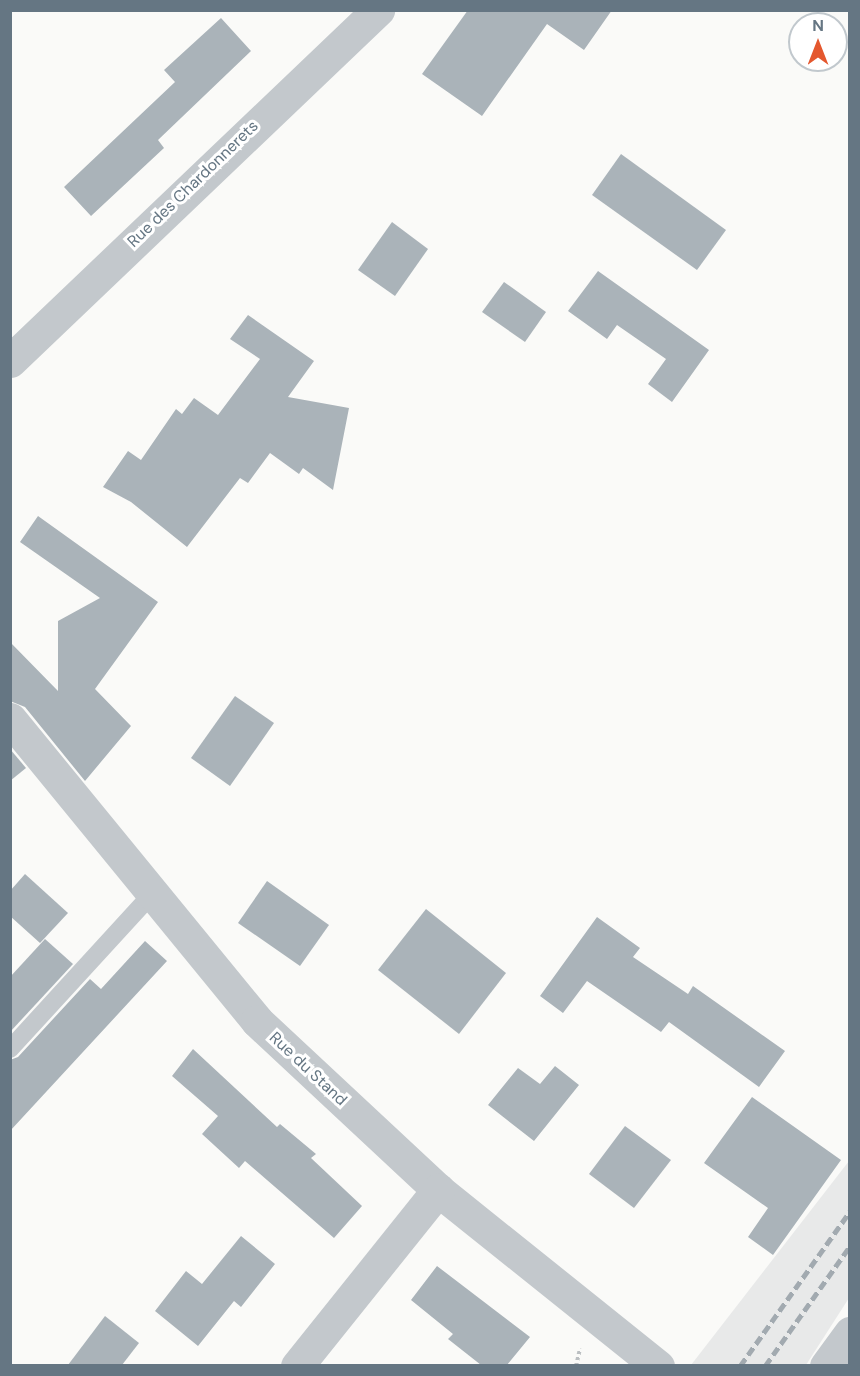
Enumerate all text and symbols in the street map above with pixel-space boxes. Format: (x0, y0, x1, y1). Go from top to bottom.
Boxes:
north arrow (788, 12, 848, 72)
text: N (812, 15, 824, 36)
street label: Rue des Chardonnerets (124, 117, 262, 251)
street label: Rue du Stand (265, 1028, 351, 1110)

